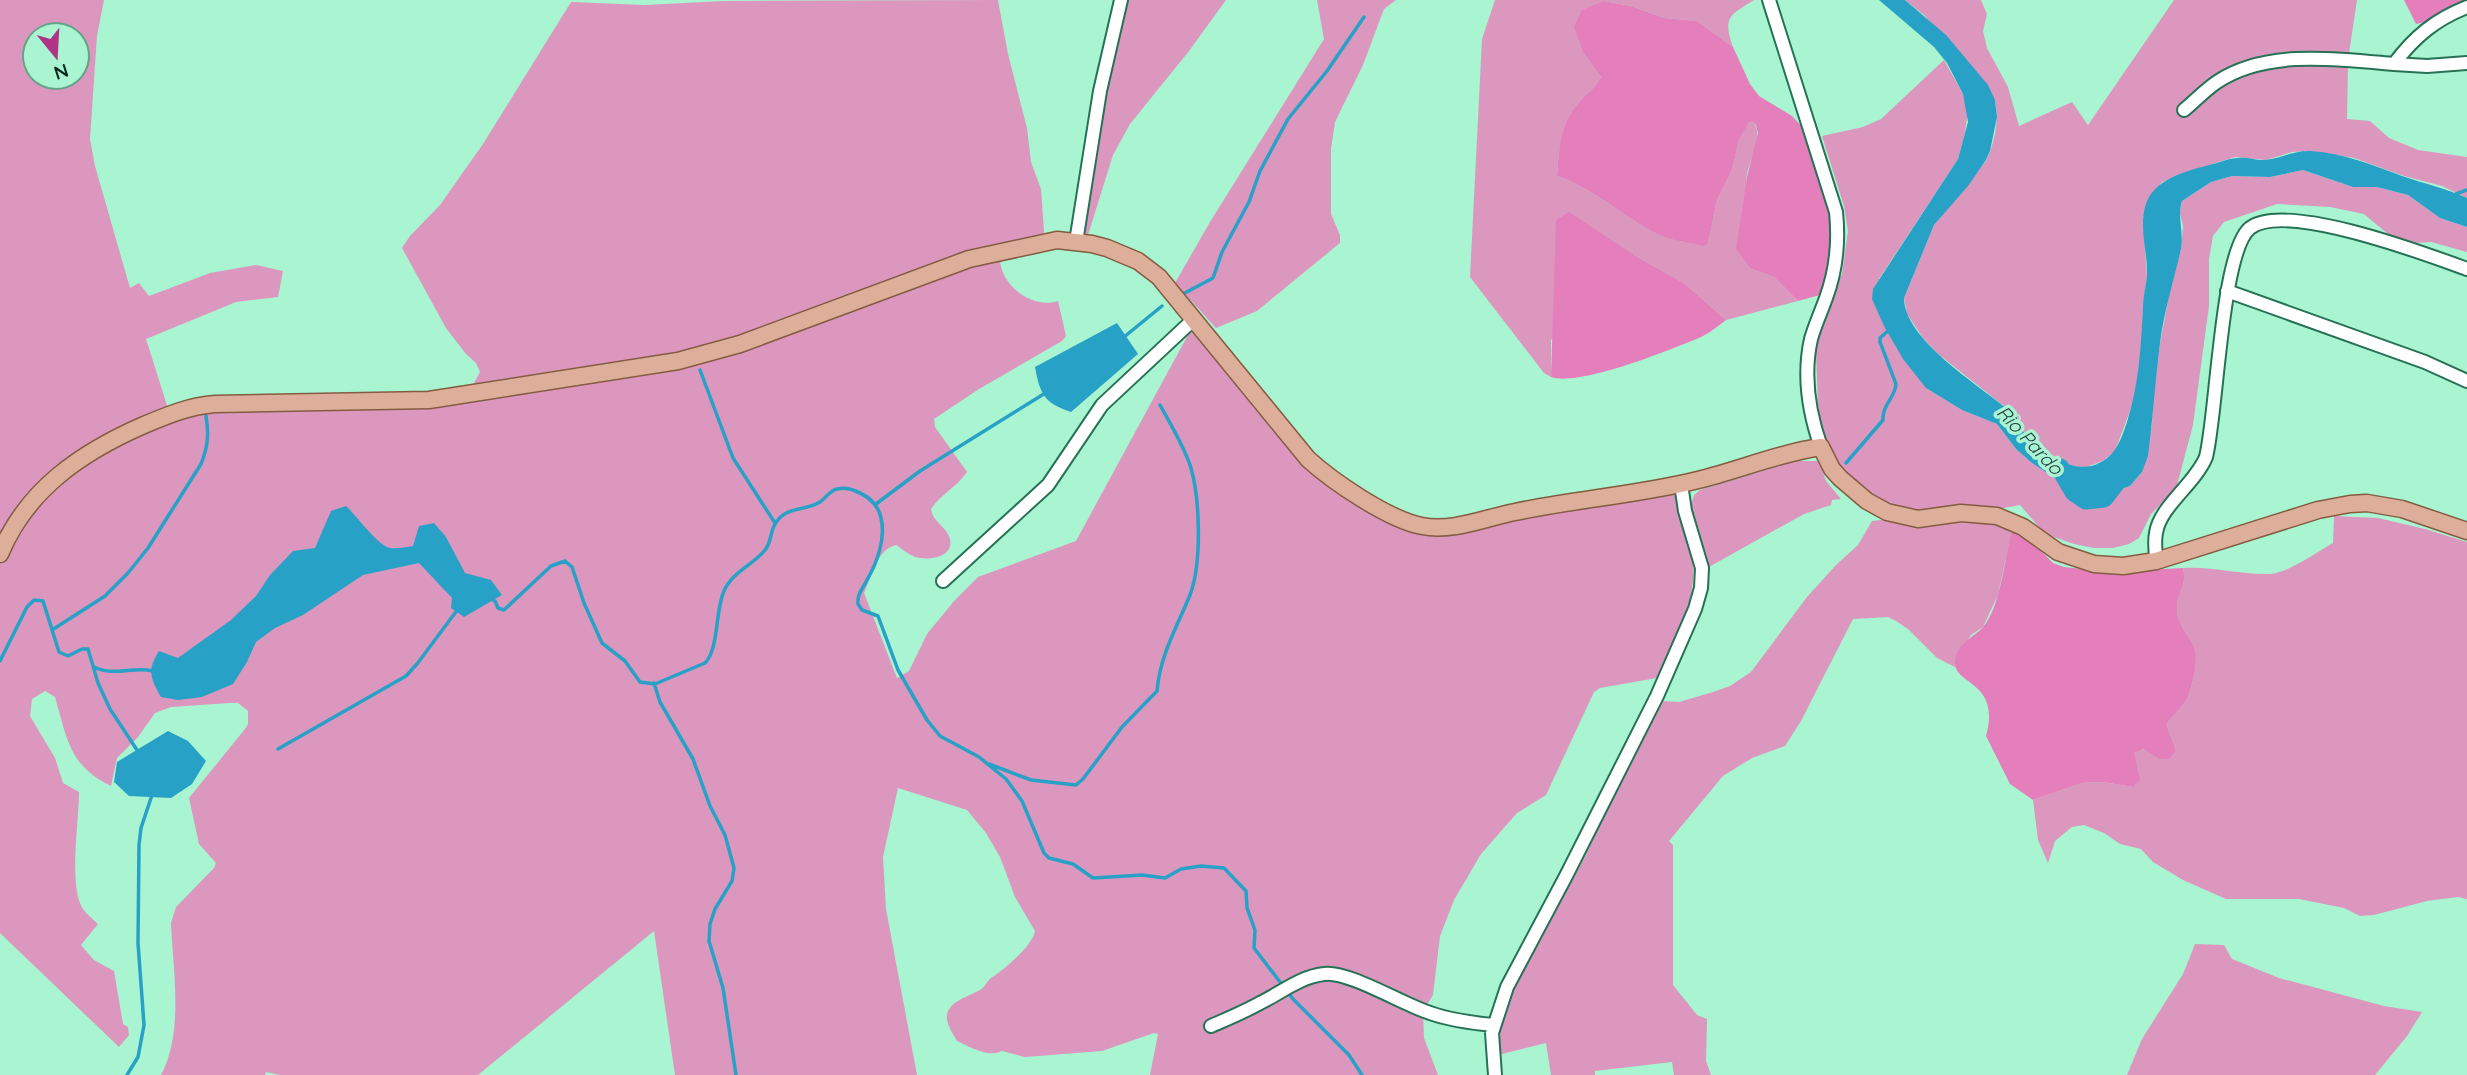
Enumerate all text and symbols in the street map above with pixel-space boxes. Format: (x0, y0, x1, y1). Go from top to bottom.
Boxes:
north arrow (21, 21, 91, 91)
text: N (51, 59, 72, 86)
water label: Rio Pardo (1992, 400, 2069, 481)

